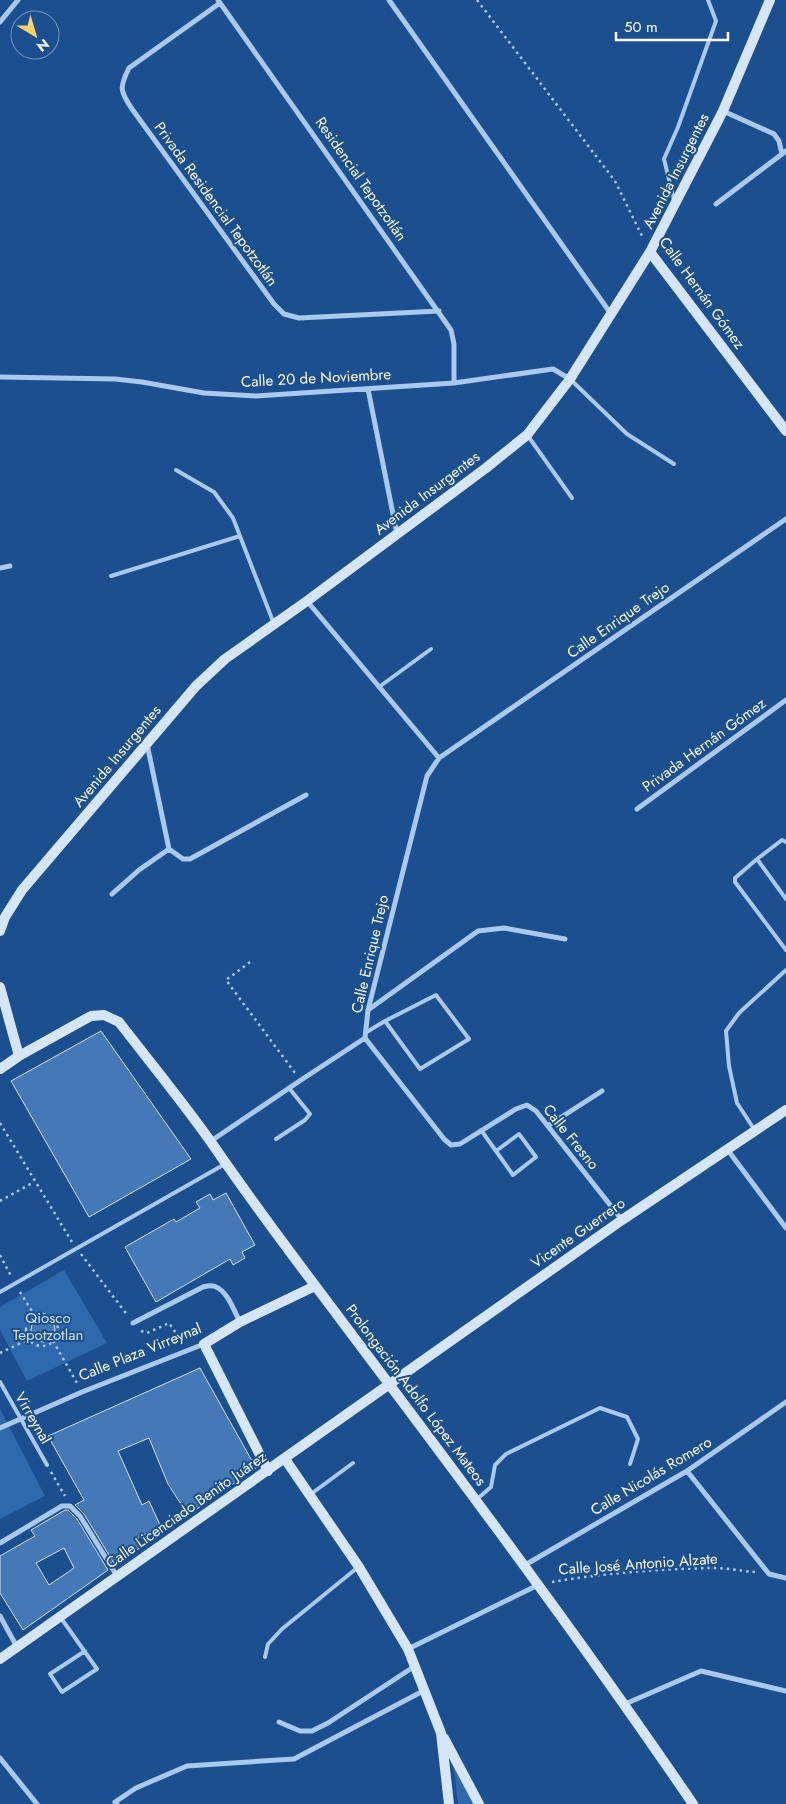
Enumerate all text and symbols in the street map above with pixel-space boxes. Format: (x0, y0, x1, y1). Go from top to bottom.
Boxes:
north arrow (10, 10, 60, 60)
scale bar (616, 10, 728, 42)
text: 50 m (624, 16, 658, 38)
text: N (32, 34, 54, 57)
street label: Avenida Insurgentes (637, 109, 715, 233)
street label: Residencial Tepotzotlán (310, 112, 412, 246)
street label: Privada Residencial Tepotzotlán (149, 117, 283, 291)
street label: Calle Hernán Gómez (654, 232, 750, 354)
street label: Calle 20 de Noviembre (240, 363, 392, 393)
street label: Avenida Insurgentes (370, 446, 484, 540)
street label: Calle Enrique Trejo (562, 576, 674, 664)
street label: Privada Hernán Gómez (638, 693, 770, 797)
street label: Avenida Insurgentes (68, 700, 166, 812)
street label: Calle Enrique Trejo (346, 893, 394, 1015)
street label: Calle Fresno (538, 1100, 604, 1174)
street label: Vicente Guerrero (526, 1192, 630, 1274)
street label: Prolongación Adolfo López Mateos (340, 1300, 492, 1490)
park label: Qiosco Tepotzotlan (13, 1307, 83, 1346)
street label: Calle Plaza Virreynal (75, 1317, 205, 1387)
street label: Virreynal (9, 1388, 57, 1448)
street label: Calle Nicolás Romero (586, 1431, 716, 1521)
street label: Calle Licenciado Benito Juárez (101, 1446, 271, 1574)
street label: Calle José Antonio Alzate (558, 1547, 719, 1581)

